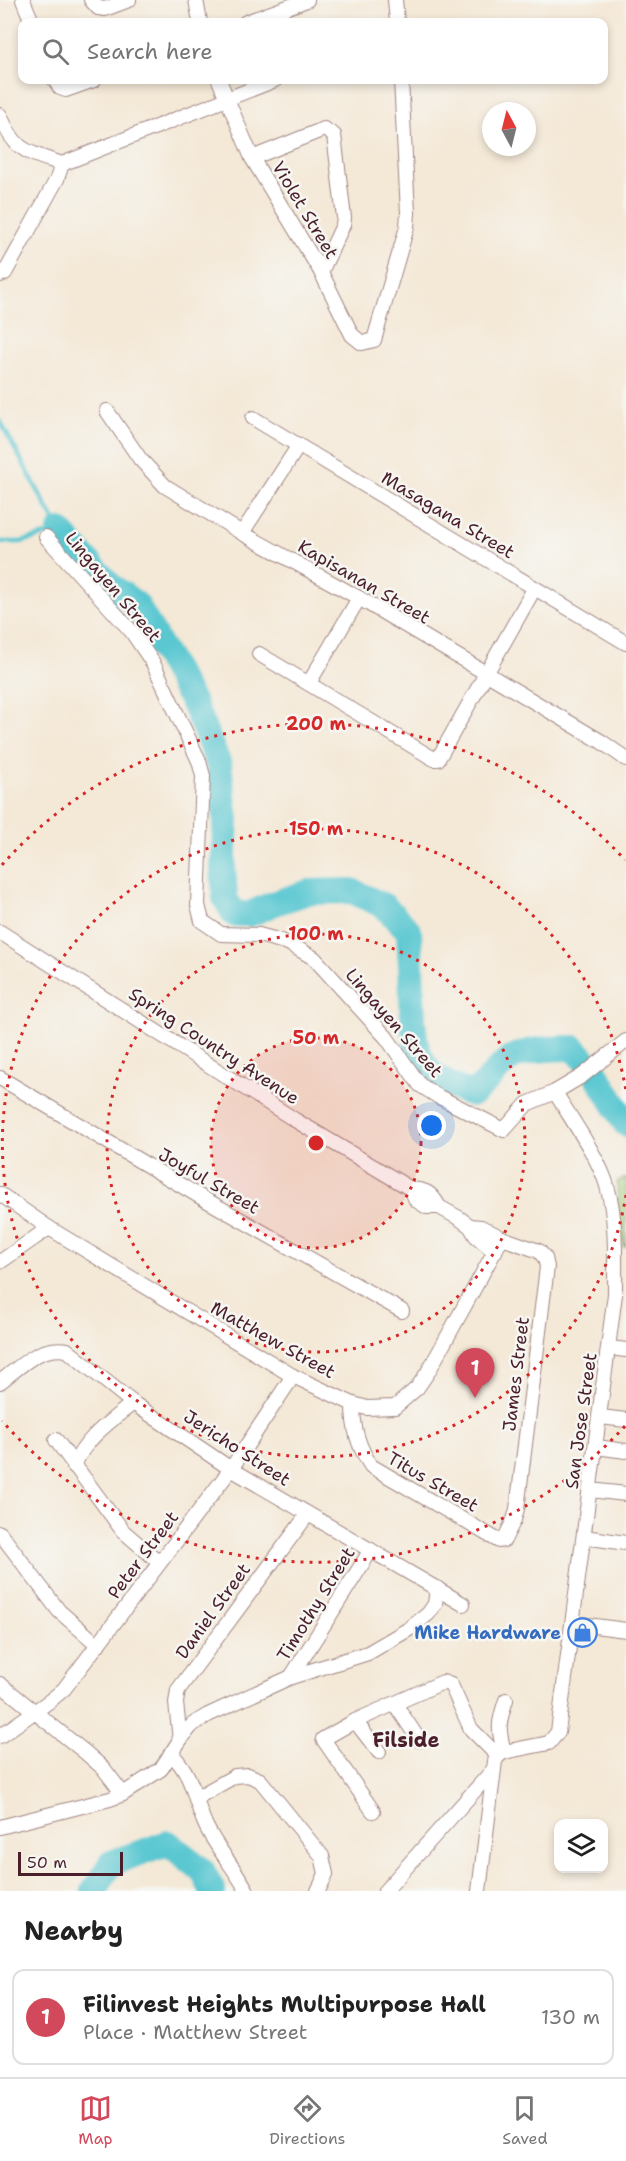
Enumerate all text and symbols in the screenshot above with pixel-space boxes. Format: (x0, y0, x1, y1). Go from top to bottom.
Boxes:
search box (18, 18, 608, 84)
icon: search (39, 35, 72, 68)
text: Search here (87, 37, 213, 66)
north arrow (482, 102, 536, 156)
street label: Violet Street (266, 157, 344, 263)
street label: Masagana Street (377, 466, 519, 564)
street label: Lingayen Street (60, 527, 166, 647)
street label: Kapisanan Street (293, 534, 435, 630)
text: 200 m (286, 712, 347, 736)
text: 150 m (289, 817, 344, 841)
text: 100 m (288, 922, 344, 946)
street label: Lingayen Street (340, 963, 448, 1083)
street label: Spring Country Avenue (124, 982, 304, 1110)
text: 50 m (293, 1026, 340, 1050)
your location (417, 1111, 446, 1140)
centre of rings (306, 1133, 326, 1153)
street label: Joyful Street (154, 1142, 264, 1220)
street label: Matthew Street (206, 1296, 340, 1384)
street label: James Street (497, 1315, 535, 1433)
pin: 1 (456, 1348, 494, 1398)
street label: San Jose Street (560, 1351, 602, 1491)
street label: Jericho Street (179, 1404, 295, 1492)
street label: Titus Street (383, 1446, 483, 1518)
street label: Peter Street (102, 1506, 184, 1604)
street label: Timothy Street (271, 1543, 361, 1665)
street label: Daniel Street (170, 1558, 256, 1664)
shop icon: Mike Hardware (566, 1617, 598, 1649)
place label: Mike Hardware (414, 1621, 561, 1645)
district label: Filside (373, 1727, 439, 1753)
map controls (554, 1819, 608, 1873)
button: layers (554, 1819, 608, 1873)
scale bar (18, 1849, 123, 1876)
text: 50 m (27, 1852, 67, 1873)
text: Nearby (24, 1913, 123, 1948)
text: Filinvest Heights Multipurpose Hall (83, 1990, 486, 2019)
text: 1 (41, 2004, 50, 2030)
text: 130 m (541, 2004, 600, 2030)
text: Place · Matthew Street (83, 2019, 308, 2045)
tab: Map (78, 2092, 113, 2149)
tab: Directions (269, 2092, 346, 2149)
tab: Saved (502, 2092, 548, 2149)

